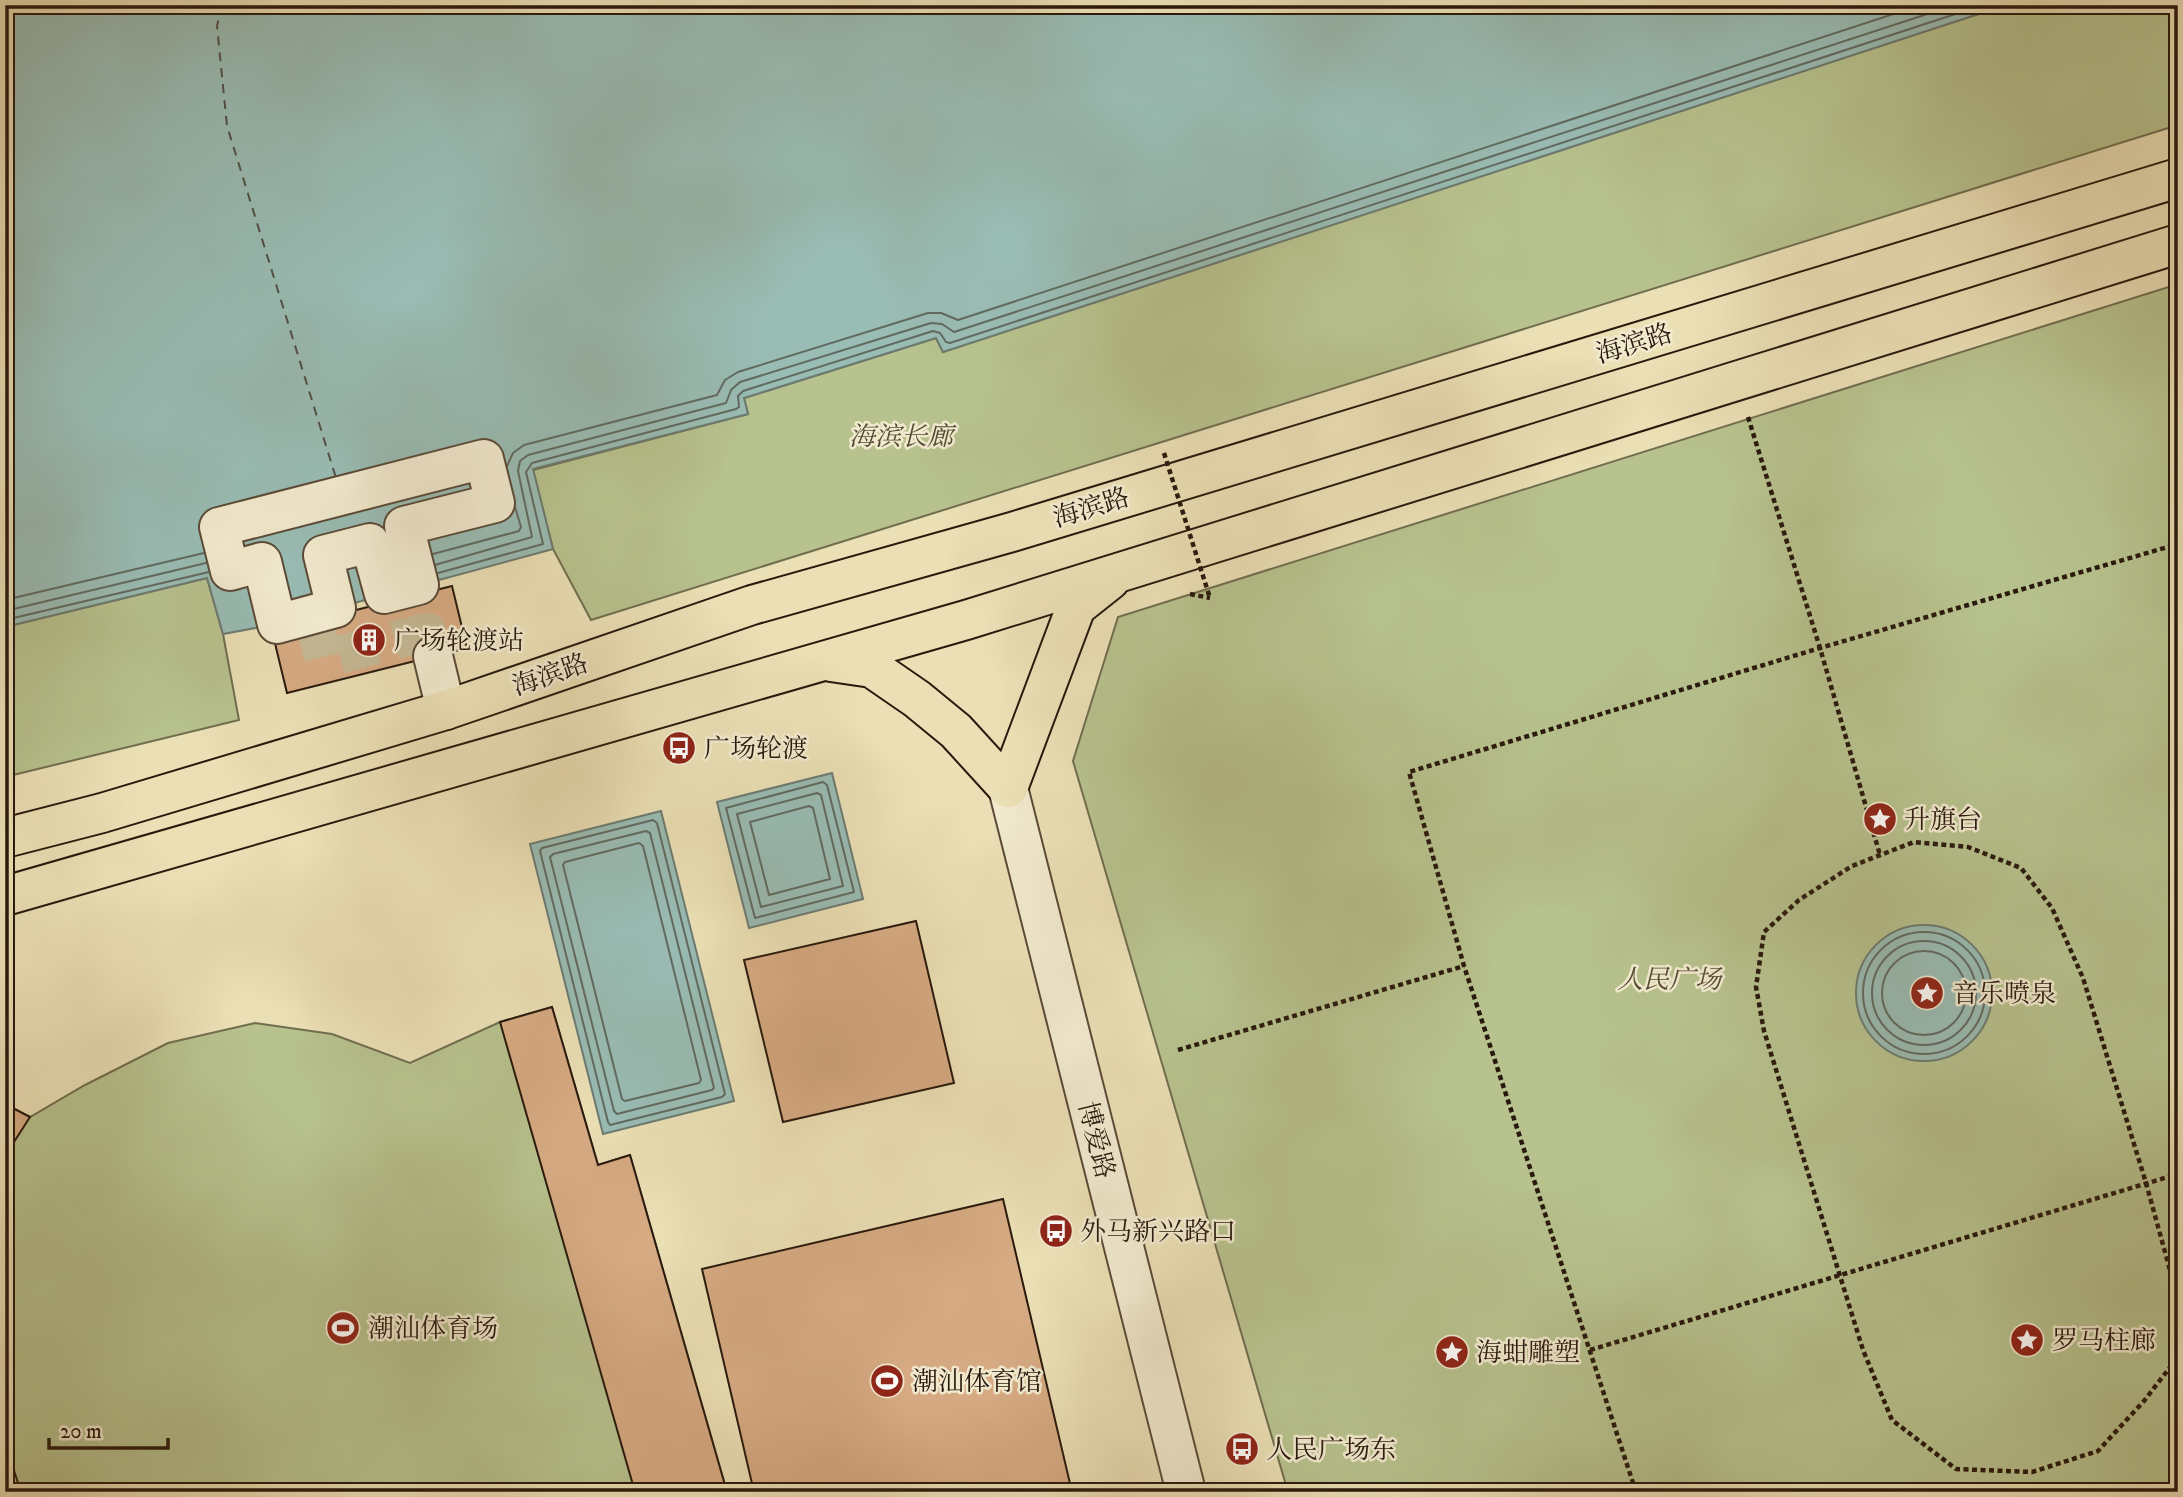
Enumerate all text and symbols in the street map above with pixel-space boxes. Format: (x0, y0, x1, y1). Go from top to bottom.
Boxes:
street label: 海滨路 (1592, 317, 1677, 372)
park label: 海滨长廊 (849, 421, 957, 454)
street label: 海滨路 (1049, 481, 1134, 536)
building icon: 广场轮渡站 (350, 621, 388, 659)
place label: 广场轮渡站 (394, 625, 524, 658)
street label: 海滨路 (508, 647, 593, 704)
bus stop icon: 广场轮渡 (660, 729, 698, 767)
place label: 广场轮渡 (704, 733, 808, 766)
place icon: 升旗台 (1861, 800, 1899, 838)
place label: 升旗台 (1904, 804, 1982, 837)
park label: 人民广场 (1617, 964, 1723, 997)
place icon: 音乐喷泉 (1908, 974, 1946, 1012)
place label: 音乐喷泉 (1952, 978, 2056, 1011)
street label: 博爱路 (1070, 1099, 1121, 1182)
bus stop icon: 外马新兴路口 (1037, 1212, 1075, 1250)
place label: 外马新兴路口 (1080, 1216, 1236, 1249)
sports icon: 潮汕体育场 (324, 1309, 362, 1347)
place label: 潮汕体育场 (368, 1313, 498, 1346)
place icon: 罗马柱廊 (2008, 1321, 2046, 1359)
place label: 罗马柱廊 (2052, 1325, 2156, 1358)
place icon: 海蚶雕塑 (1433, 1333, 1471, 1371)
place label: 海蚶雕塑 (1476, 1337, 1580, 1370)
sports icon: 潮汕体育馆 (868, 1362, 906, 1400)
place label: 潮汕体育馆 (912, 1366, 1042, 1399)
scale bar (49, 1406, 168, 1450)
text: 20 m (60, 1419, 102, 1445)
bus stop icon: 人民广场东 (1223, 1430, 1261, 1468)
place label: 人民广场东 (1266, 1434, 1396, 1467)

